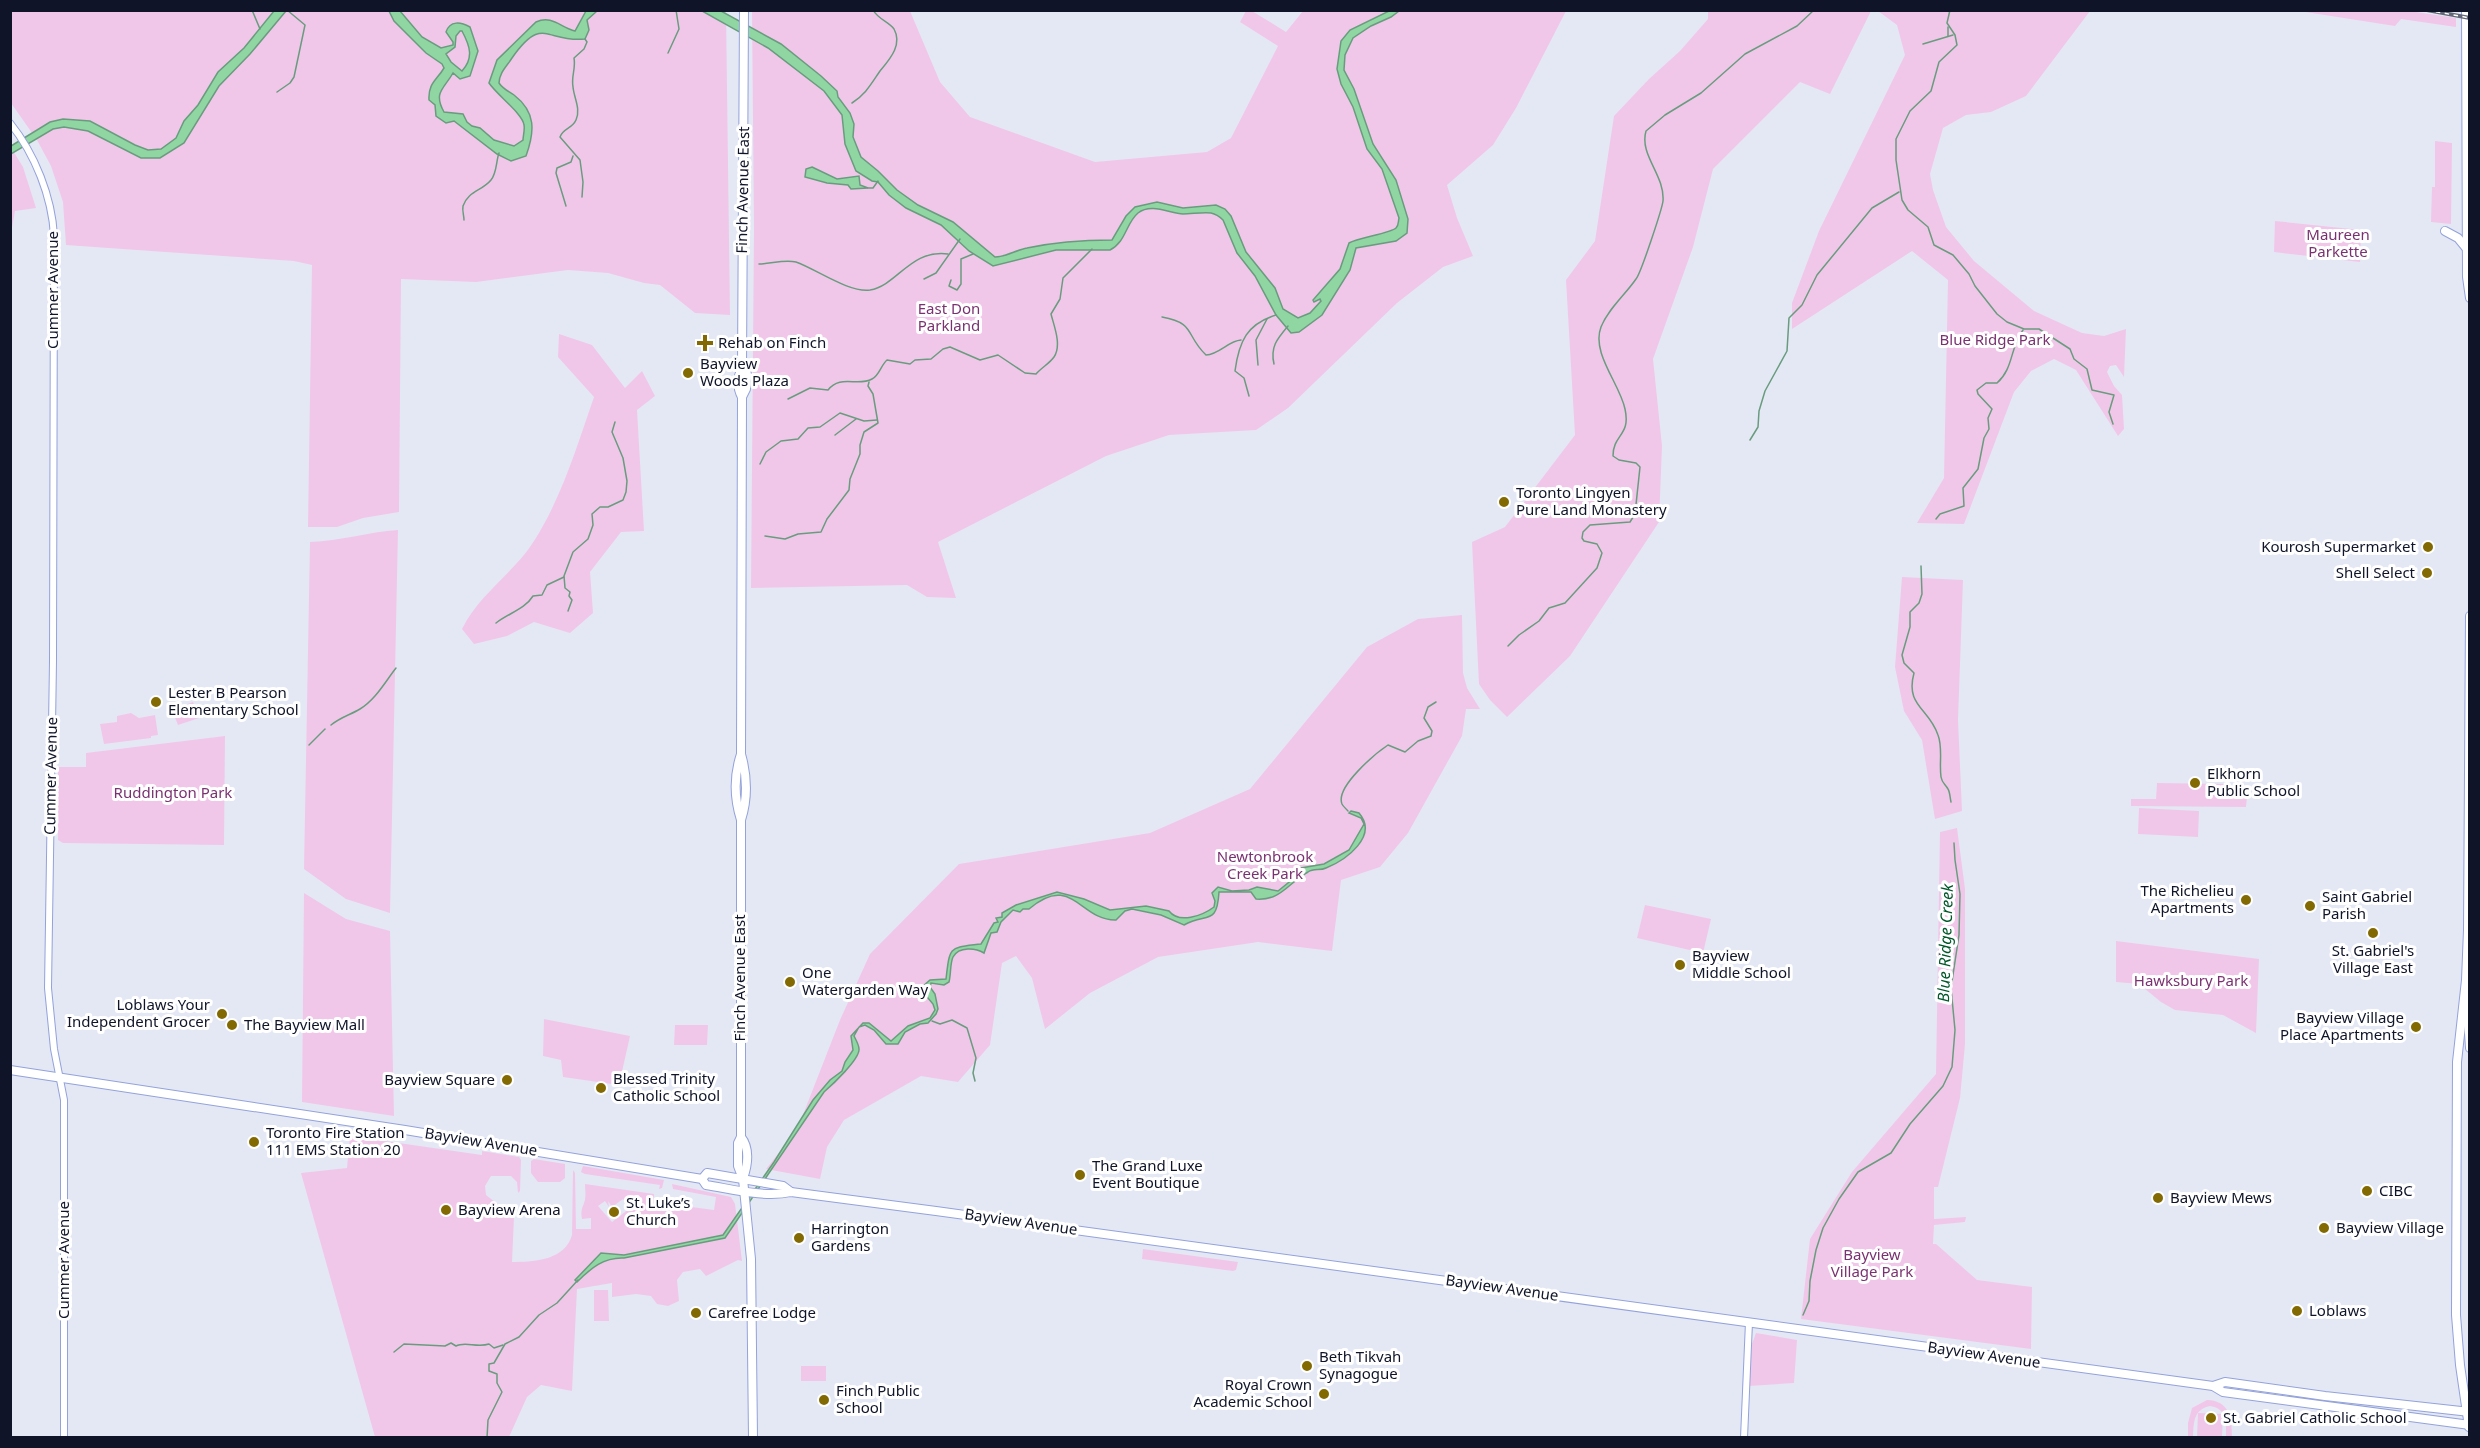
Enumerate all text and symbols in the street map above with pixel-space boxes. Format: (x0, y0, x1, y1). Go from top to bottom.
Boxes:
street label: Finch Avenue East (731, 126, 753, 254)
park label: Maureen Parkette (2306, 224, 2370, 261)
street label: Cummer Avenue (42, 231, 62, 349)
park label: East Don Parkland (918, 298, 980, 335)
park label: Blue Ridge Park (1940, 329, 2050, 349)
place label: Rehab on Finch (718, 332, 826, 352)
marker: Rehab on Finch (696, 334, 714, 352)
place label: Bayview Woods Plaza (700, 353, 789, 390)
marker: Bayview Woods Plaza (681, 366, 695, 380)
place label: Toronto Lingyen Pure Land Monastery (1516, 482, 1667, 519)
marker: Toronto Lingyen Pure Land Monastery (1497, 495, 1511, 509)
place label: Kourosh Supermarket (2261, 536, 2417, 556)
marker: Kourosh Supermarket (2421, 540, 2435, 554)
place label: Shell Select (2336, 562, 2416, 582)
marker: Shell Select (2420, 566, 2434, 580)
place label: Lester B Pearson Elementary School (168, 682, 299, 719)
marker: Lester B Pearson Elementary School (149, 695, 163, 709)
street label: Cummer Avenue (39, 717, 61, 835)
place label: Elkhorn Public School (2207, 763, 2300, 800)
marker: Elkhorn Public School (2188, 776, 2202, 790)
park label: Ruddington Park (114, 782, 232, 802)
park label: Newtonbrook Creek Park (1217, 846, 1313, 883)
place label: The Richelieu Apartments (2140, 880, 2234, 917)
water label: Blue Ridge Creek (1932, 882, 1958, 1003)
place label: Saint Gabriel Parish (2322, 886, 2412, 923)
marker: The Richelieu Apartments (2239, 893, 2253, 907)
marker: Saint Gabriel Parish (2303, 899, 2317, 913)
street label: Finch Avenue East (729, 914, 749, 1042)
marker: St. Gabriel's Village East (2366, 926, 2380, 940)
place label: St. Gabriel's Village East (2332, 940, 2414, 977)
place label: Bayview Middle School (1692, 945, 1791, 982)
marker: Bayview Middle School (1673, 958, 1687, 972)
place label: One Watergarden Way (802, 962, 928, 999)
park label: Hawksbury Park (2134, 970, 2248, 990)
marker: One Watergarden Way (783, 975, 797, 989)
place label: Loblaws Your Independent Grocer (67, 994, 210, 1031)
marker: Loblaws Your Independent Grocer (215, 1007, 229, 1021)
place label: Bayview Village Place Apartments (2280, 1007, 2404, 1044)
place label: The Bayview Mall (244, 1014, 365, 1034)
marker: The Bayview Mall (225, 1018, 239, 1032)
marker: Bayview Village Place Apartments (2409, 1020, 2423, 1034)
place label: Blessed Trinity Catholic School (613, 1068, 720, 1105)
place label: Bayview Square (384, 1069, 495, 1089)
marker: Bayview Square (500, 1073, 514, 1087)
marker: Blessed Trinity Catholic School (594, 1081, 608, 1095)
place label: Toronto Fire Station 111 EMS Station 20 (266, 1122, 405, 1159)
street label: Bayview Avenue (423, 1122, 539, 1160)
marker: Toronto Fire Station 111 EMS Station 20 (247, 1135, 261, 1149)
place label: The Grand Luxe Event Boutique (1092, 1155, 1203, 1192)
marker: The Grand Luxe Event Boutique (1073, 1168, 1087, 1182)
place label: CIBC (2379, 1180, 2413, 1200)
marker: CIBC (2360, 1184, 2374, 1198)
place label: Bayview Mews (2170, 1187, 2272, 1207)
marker: Bayview Mews (2151, 1191, 2165, 1205)
place label: St. Luke’s Church (626, 1192, 690, 1229)
place label: Bayview Arena (458, 1199, 561, 1219)
street label: Cummer Avenue (53, 1201, 73, 1319)
marker: Bayview Arena (439, 1203, 453, 1217)
street label: Bayview Avenue (963, 1203, 1079, 1239)
marker: St. Luke’s Church (607, 1205, 621, 1219)
place label: Bayview Village (2336, 1217, 2444, 1237)
place label: Harrington Gardens (811, 1218, 889, 1255)
marker: Bayview Village (2317, 1221, 2331, 1235)
marker: Harrington Gardens (792, 1231, 806, 1245)
park label: Bayview Village Park (1831, 1244, 1913, 1281)
street label: Bayview Avenue (1444, 1269, 1560, 1305)
place label: Loblaws (2309, 1300, 2366, 1320)
place label: Carefree Lodge (708, 1302, 816, 1322)
marker: Loblaws (2290, 1304, 2304, 1318)
marker: Carefree Lodge (689, 1306, 703, 1320)
street label: Bayview Avenue (1926, 1336, 2042, 1372)
place label: Beth Tikvah Synagogue (1319, 1346, 1401, 1383)
marker: Beth Tikvah Synagogue (1300, 1359, 1314, 1373)
place label: Royal Crown Academic School (1193, 1374, 1312, 1411)
place label: Finch Public School (836, 1380, 920, 1417)
marker: Royal Crown Academic School (1317, 1387, 1331, 1401)
marker: Finch Public School (817, 1393, 831, 1407)
place label: St. Gabriel Catholic School (2223, 1407, 2407, 1427)
marker: St. Gabriel Catholic School (2204, 1411, 2218, 1425)

